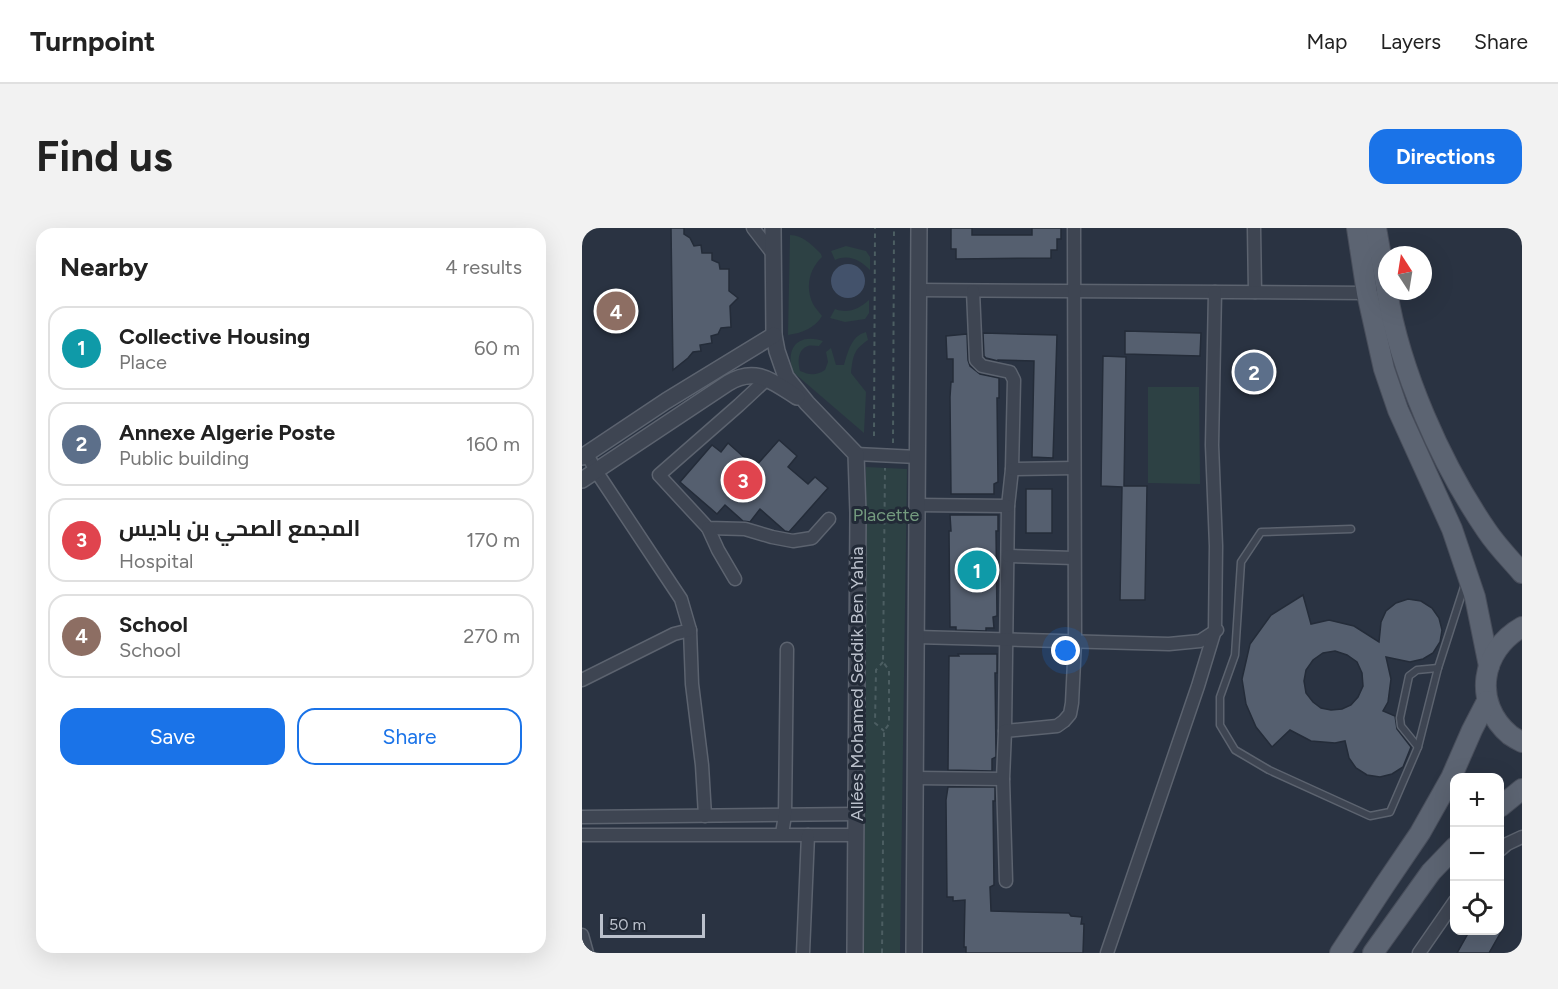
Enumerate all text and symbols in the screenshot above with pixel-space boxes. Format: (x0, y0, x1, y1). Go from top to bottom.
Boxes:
text: Turnpoint (30, 24, 155, 58)
text: Map (1307, 29, 1347, 54)
text: Layers (1380, 29, 1441, 54)
text: Share (1474, 29, 1528, 54)
button: Directions (1369, 129, 1522, 184)
text: Find us (36, 131, 173, 182)
north arrow (1378, 246, 1432, 300)
text: Nearby (60, 251, 148, 283)
text: 4 results (445, 255, 522, 279)
pin: 4 (597, 288, 636, 334)
text: Collective Housing (119, 323, 310, 350)
text: 1 (77, 336, 86, 360)
text: 60 m (474, 336, 520, 360)
text: Place (119, 350, 167, 374)
pin: 2 (1234, 350, 1274, 394)
text: Annexe Algerie Poste (119, 419, 335, 446)
text: 2 (76, 432, 87, 456)
text: 160 m (466, 432, 520, 456)
text: Public building (119, 446, 249, 470)
pin: 3 (724, 458, 762, 502)
park label: Placette (853, 504, 919, 526)
text: المجمع الصحي بن باديس (119, 515, 360, 542)
text: 3 (76, 528, 87, 552)
text: 170 m (466, 528, 520, 552)
street label: Allées Mohamed Seddik Ben Yahia (846, 547, 868, 821)
pin: 1 (958, 548, 996, 592)
text: Hospital (119, 549, 194, 573)
text: School (119, 611, 188, 638)
text: 4 (75, 624, 88, 648)
text: 270 m (463, 624, 520, 648)
your location (1051, 636, 1080, 665)
text: School (119, 638, 181, 662)
button: Save (60, 708, 285, 765)
button: Share (297, 708, 522, 765)
map controls (1450, 773, 1504, 935)
button: + (1450, 773, 1504, 827)
button: − (1450, 827, 1504, 881)
button: locate (1450, 881, 1504, 935)
scale bar (600, 911, 705, 938)
text: 50 m (609, 915, 646, 934)

